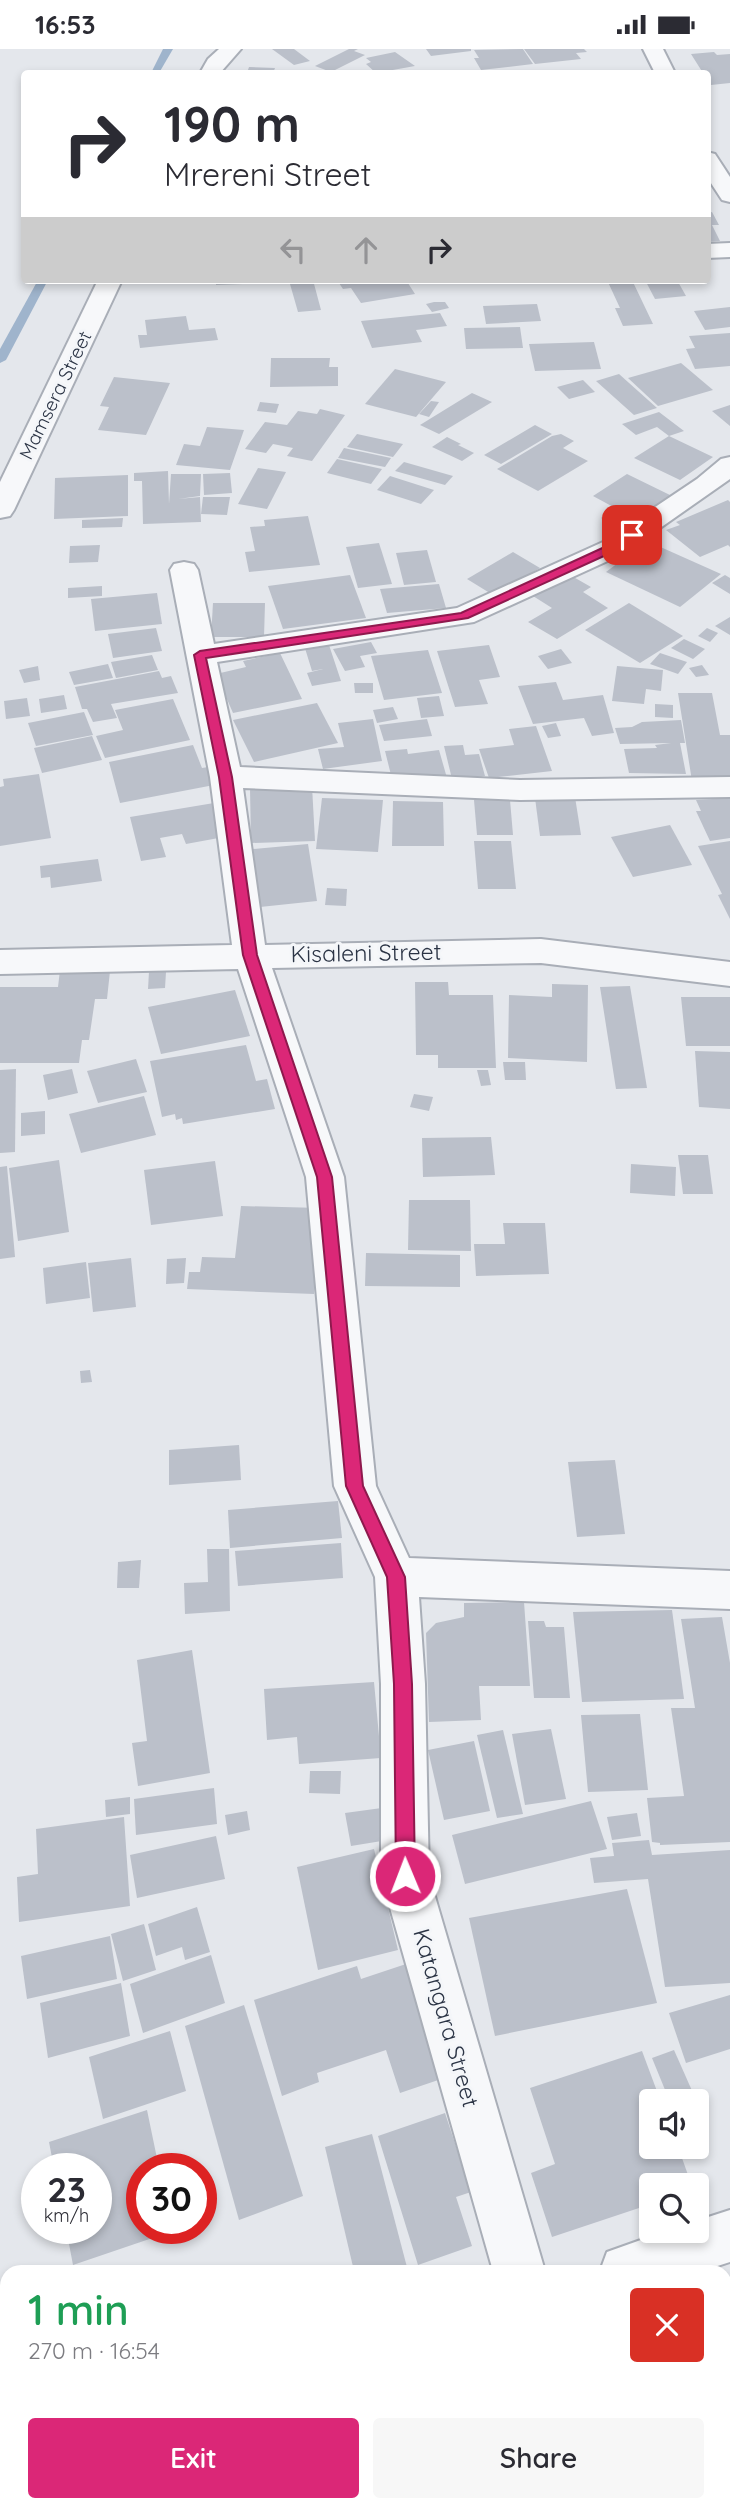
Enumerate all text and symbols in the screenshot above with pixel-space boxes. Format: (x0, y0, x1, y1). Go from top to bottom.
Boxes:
text: 16:53 (35, 8, 96, 41)
text: 190 m (164, 93, 300, 154)
icon: right (49, 98, 140, 189)
text: Mrereni Street (164, 154, 371, 194)
icon: left (274, 231, 312, 269)
icon: ahead (347, 231, 385, 269)
icon: right (420, 231, 458, 269)
street label: Mamsera Street (14, 327, 96, 463)
pin (602, 505, 662, 565)
icon: arrive (613, 516, 651, 554)
street label: Kisaleni Street (290, 937, 442, 968)
position arrow (368, 1839, 442, 1913)
street label: Katangara Street (407, 1925, 486, 2111)
map controls (639, 2089, 709, 2243)
button: sound (639, 2089, 709, 2159)
speed limit sign: 30 (126, 2153, 217, 2244)
text: 23 (47, 2167, 86, 2211)
button: search (639, 2173, 709, 2243)
text: km/h (44, 2204, 89, 2227)
text: 1 min (28, 2283, 129, 2336)
button: close (630, 2288, 704, 2362)
text: 270 m · 16:54 (28, 2336, 160, 2365)
button: Exit (28, 2418, 359, 2498)
button: Share (373, 2418, 704, 2498)

